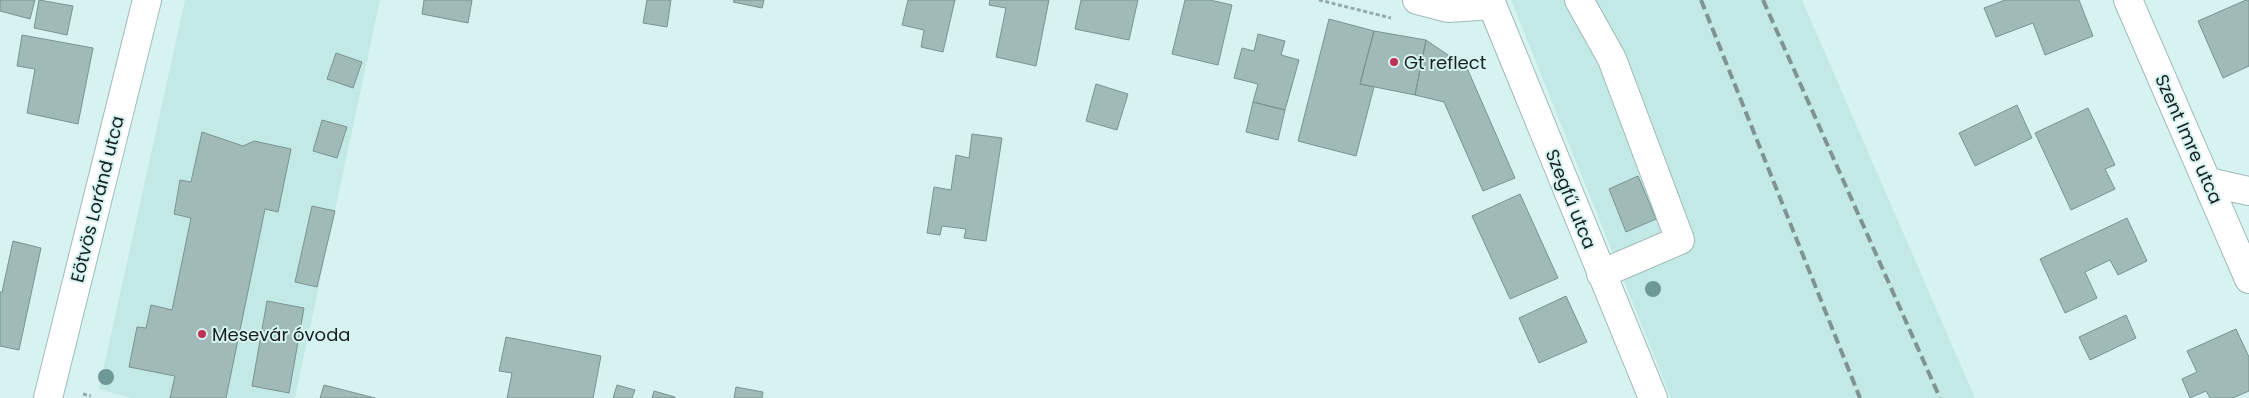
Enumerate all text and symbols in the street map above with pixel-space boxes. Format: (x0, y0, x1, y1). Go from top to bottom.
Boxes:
place label: Gt reflect (1404, 50, 1486, 75)
marker: Gt reflect (1388, 56, 1400, 68)
street label: Szent Imre utca (2149, 70, 2229, 208)
street label: Eötvös Loránd utca (64, 113, 130, 285)
street label: Szegfű utca (1540, 145, 1602, 253)
place label: Mesevár óvoda (212, 322, 350, 347)
marker: Mesevár óvoda (196, 328, 208, 340)

